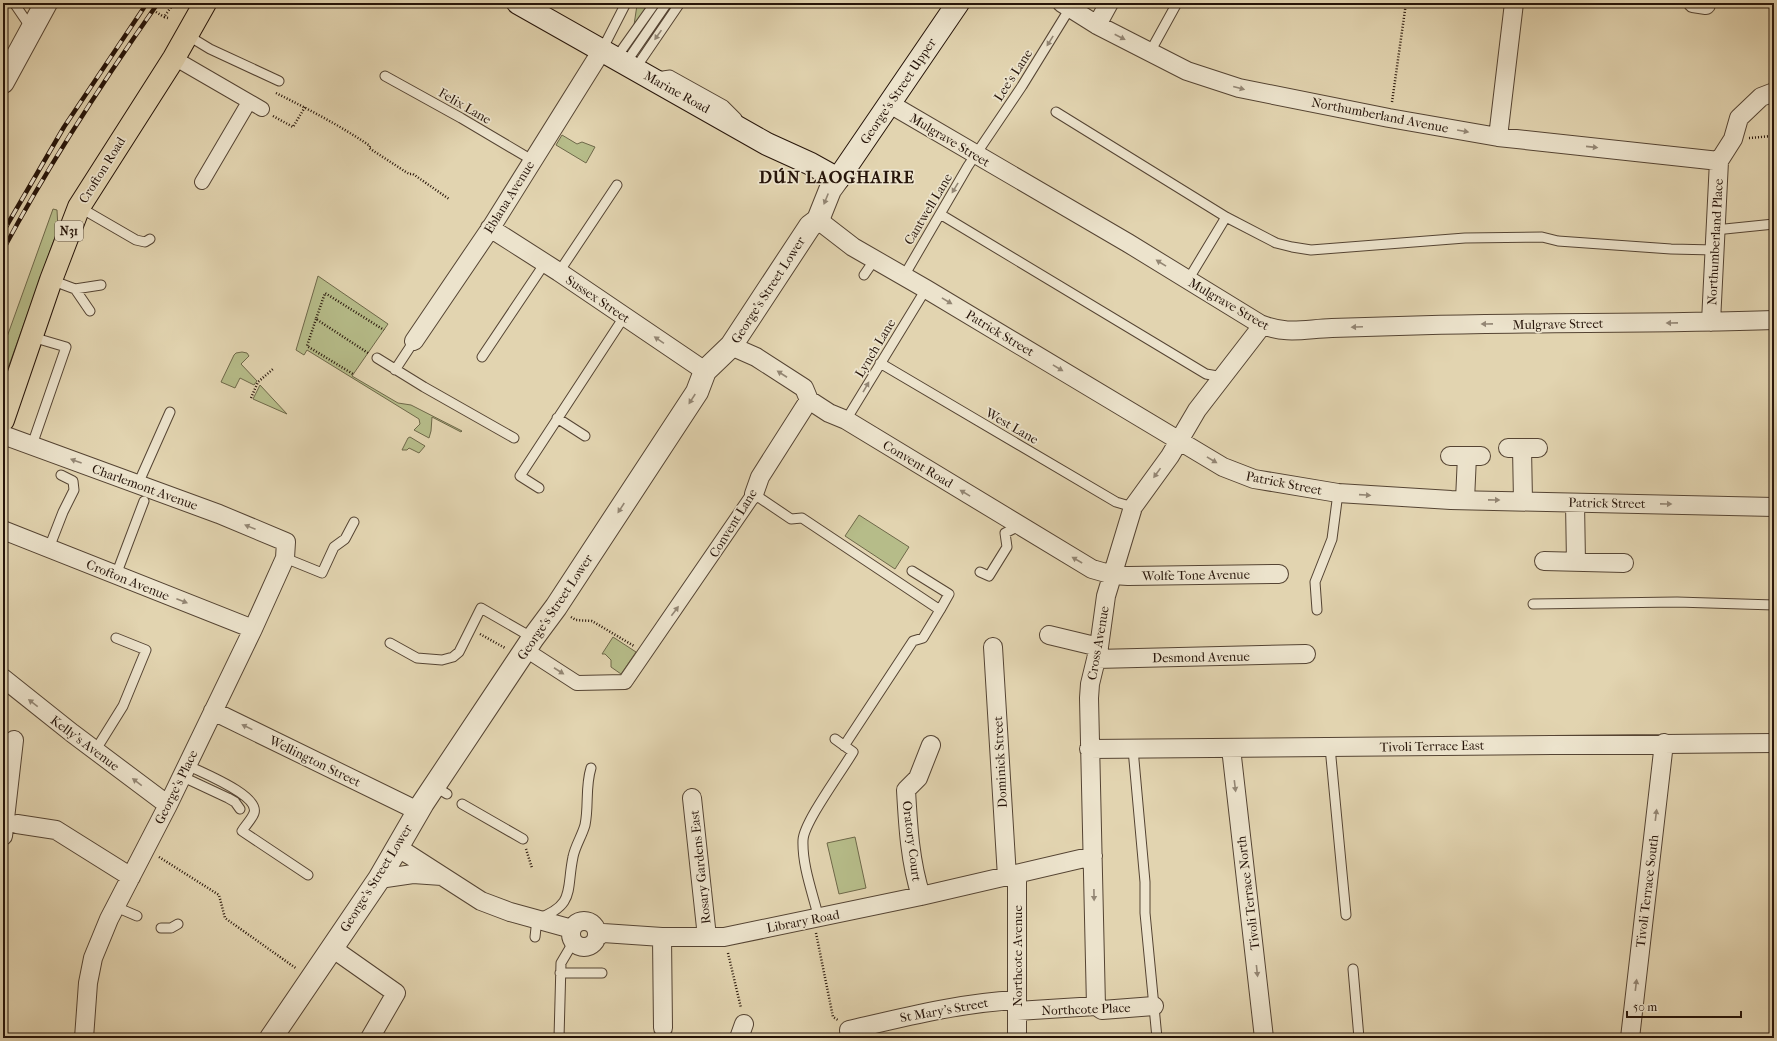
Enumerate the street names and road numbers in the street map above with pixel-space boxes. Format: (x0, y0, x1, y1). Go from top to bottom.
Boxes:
street label: George's Street Upper (857, 35, 939, 147)
street label: Lee's Lane (991, 46, 1036, 104)
street label: Marine Road (641, 68, 713, 117)
street label: Felix Lane (436, 85, 494, 127)
street label: Northumberland Avenue (1310, 94, 1450, 136)
street label: Mulgrave Street (907, 110, 993, 170)
street label: Crofton Road (76, 133, 129, 206)
street label: Eblana Avenue (481, 158, 538, 236)
street label: Cantwell Lane (901, 170, 955, 247)
street label: Northumberland Place (1704, 178, 1726, 306)
road number: N31 (55, 221, 83, 241)
street label: George's Street Lower (728, 234, 808, 346)
street label: Sussex Street (563, 272, 633, 326)
street label: Mulgrave Street (1186, 275, 1272, 333)
street label: Patrick Street (963, 307, 1037, 359)
street label: Lynch Lane (852, 316, 899, 380)
street label: Mulgrave Street (1512, 316, 1604, 332)
street label: West Lane (982, 404, 1042, 447)
street label: Convent Road (880, 437, 957, 491)
street label: Charlemont Avenue (90, 461, 201, 513)
street label: Patrick Street (1245, 468, 1324, 498)
street label: Convent Lane (706, 486, 760, 560)
street label: Patrick Street (1568, 495, 1646, 511)
street label: George's Street Lower (514, 551, 596, 663)
street label: Crofton Avenue (84, 556, 172, 604)
street label: Wolfe Tone Avenue (1141, 567, 1251, 583)
street label: Cross Avenue (1084, 604, 1112, 681)
street label: Desmond Avenue (1152, 649, 1251, 665)
street label: Kelly's Avenue (48, 712, 123, 774)
street label: Dominick Street (990, 715, 1010, 808)
street label: Wellington Street (266, 732, 363, 790)
street label: Tivoli Terrace East (1380, 738, 1485, 754)
street label: George's Place (152, 747, 201, 827)
street label: Oratory Court (900, 800, 924, 882)
street label: Rosary Gardens East (687, 809, 713, 925)
street label: George's Street Lower (337, 821, 415, 935)
street label: Tivoli Terrace South (1633, 833, 1661, 948)
street label: Tivoli Terrace North (1233, 834, 1262, 951)
street label: Northcote Avenue (1010, 905, 1025, 1007)
street label: Library Road (765, 906, 842, 935)
street label: St Mary's Street (899, 995, 990, 1025)
street label: Northcote Place (1041, 1000, 1131, 1018)

